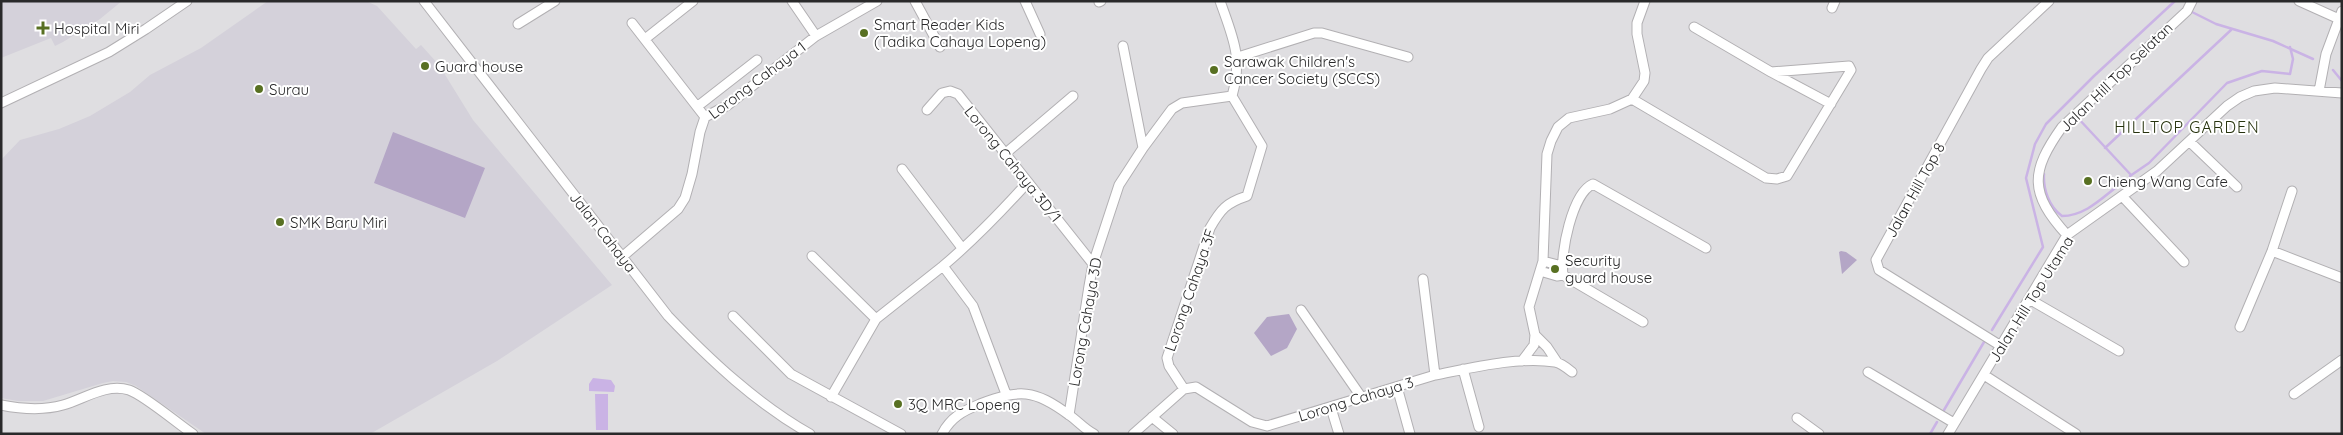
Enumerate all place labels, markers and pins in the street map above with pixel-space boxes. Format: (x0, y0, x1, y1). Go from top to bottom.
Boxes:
place label: Smart Reader Kids (Tadika Cahaya Lopeng) (874, 15, 1046, 51)
place label: Hospital Miri (54, 19, 140, 38)
marker: Hospital Miri (36, 21, 50, 35)
marker: Smart Reader Kids (Tadika Cahaya Lopeng) (858, 27, 870, 39)
place label: Sarawak Children's Cancer Society (SCCS) (1224, 52, 1380, 88)
place label: Guard house (435, 57, 523, 76)
marker: Guard house (419, 60, 431, 72)
marker: Sarawak Children's Cancer Society (SCCS) (1208, 64, 1220, 76)
place label: Surau (269, 80, 309, 99)
marker: Surau (253, 83, 265, 95)
place label: Chieng Wang Cafe (2098, 172, 2228, 191)
marker: Chieng Wang Cafe (2082, 175, 2094, 187)
place label: SMK Baru Miri (290, 213, 387, 232)
marker: SMK Baru Miri (274, 216, 286, 228)
place label: Security guard house (1565, 251, 1652, 287)
marker: Security guard house (1549, 263, 1561, 275)
place label: 3Q MRC Lopeng (908, 395, 1020, 414)
marker: 3Q MRC Lopeng (892, 398, 904, 410)

